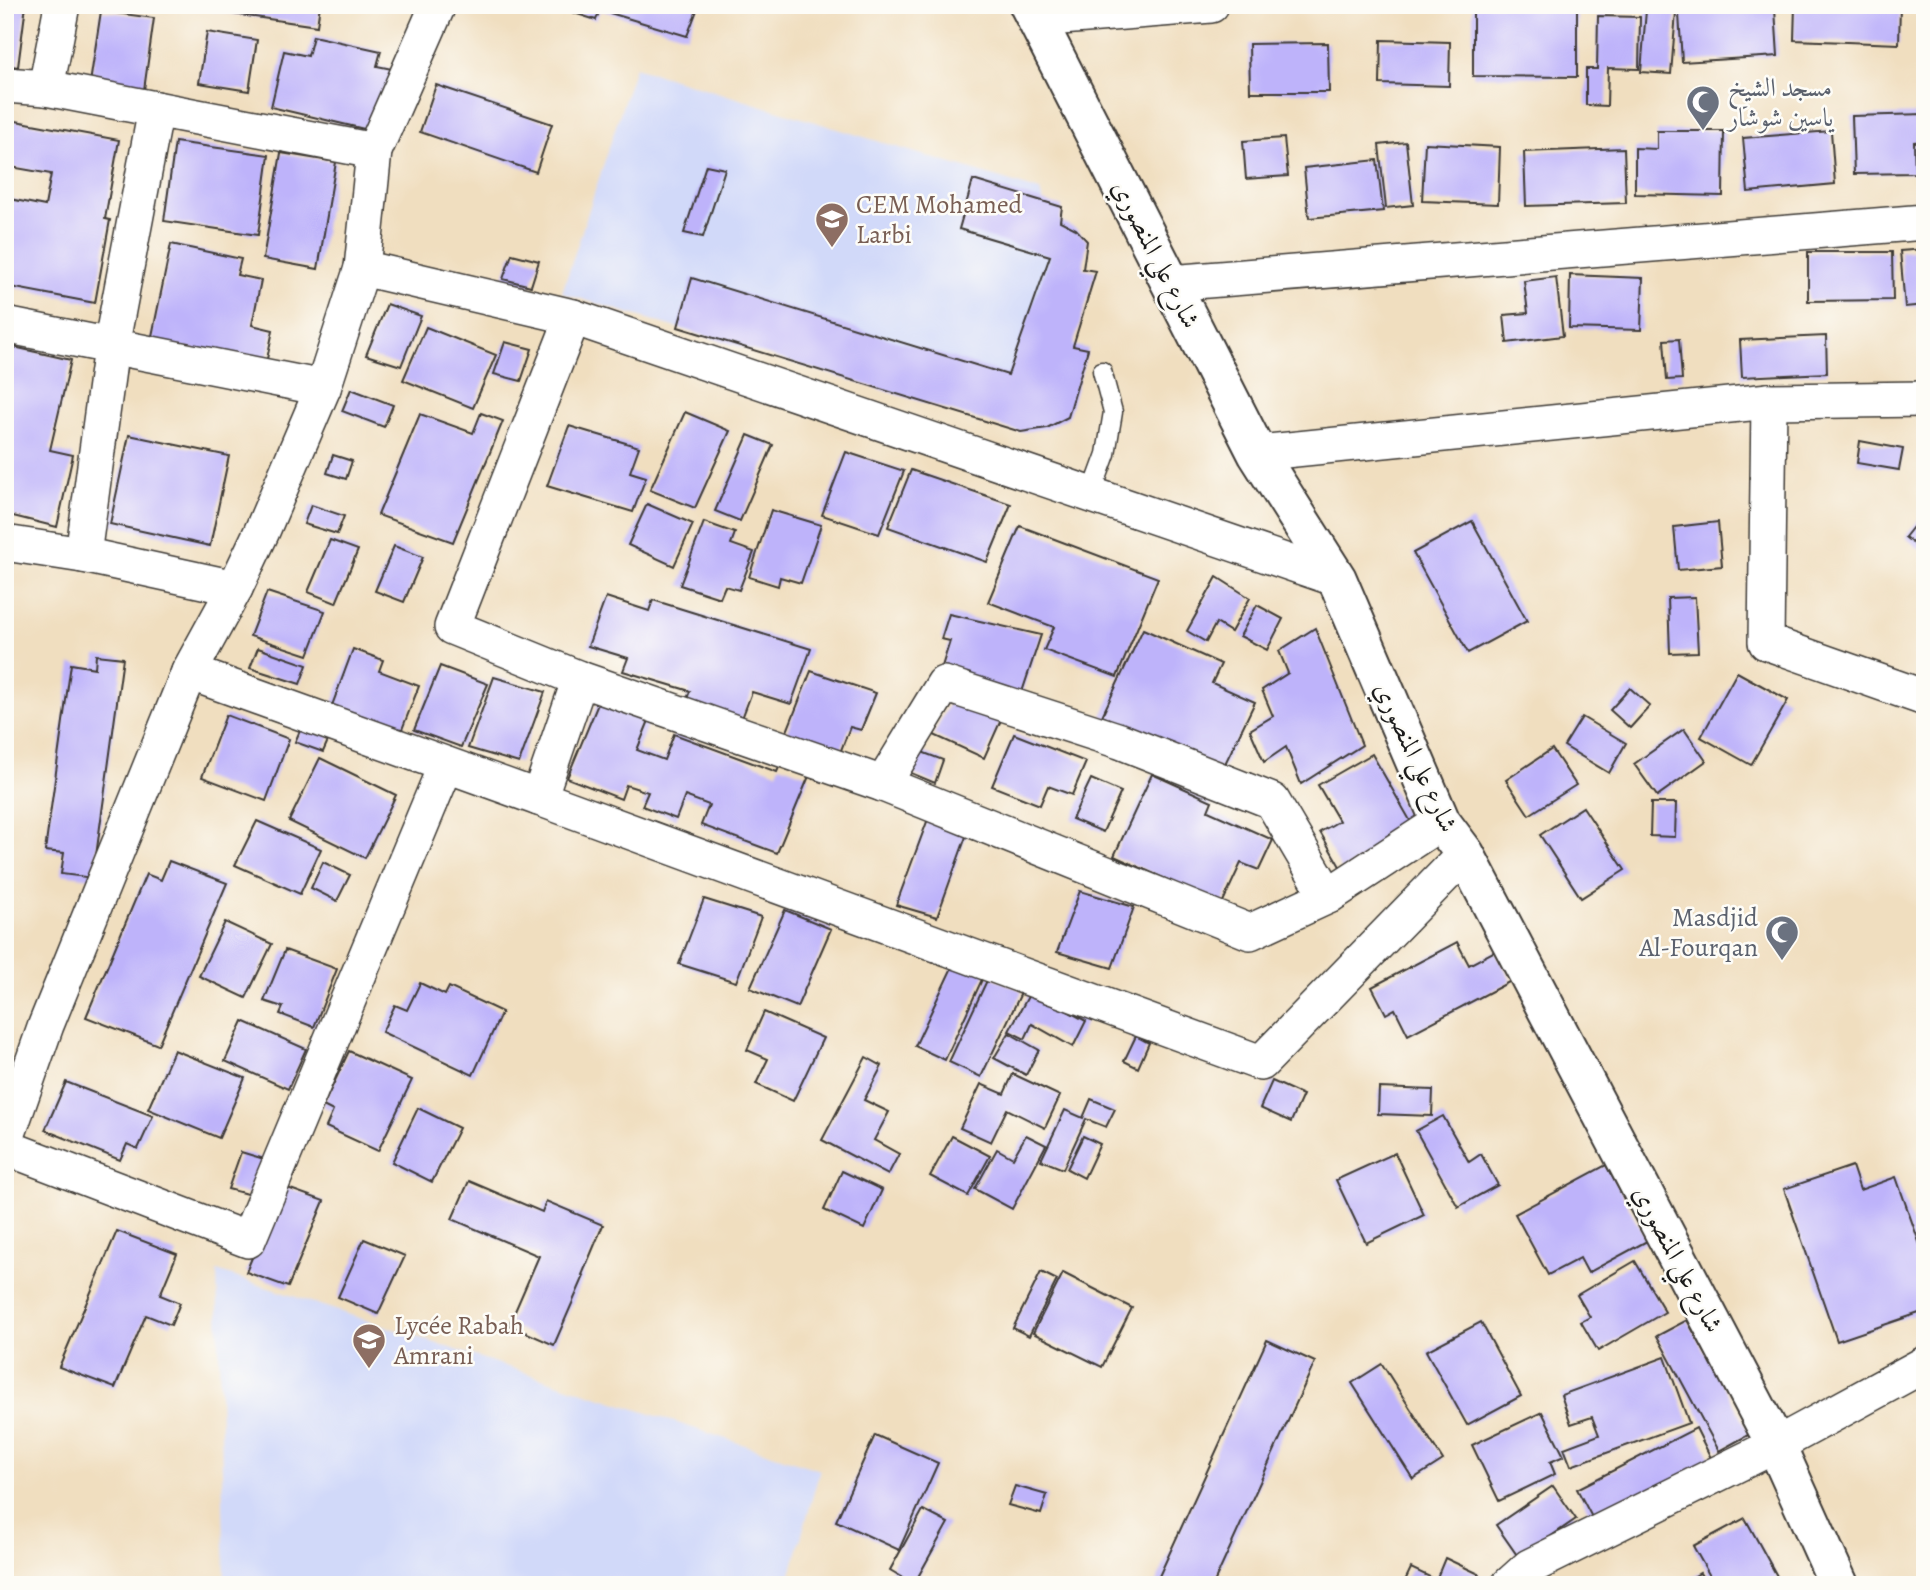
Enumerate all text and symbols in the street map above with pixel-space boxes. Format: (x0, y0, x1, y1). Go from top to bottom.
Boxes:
place label: مسجد الشيخ ياسين شوشار (1725, 70, 1835, 135)
mosque icon: مسجد الشيخ ياسين شوشار (1684, 83, 1722, 132)
street label: شارع علي المنصوري (1097, 174, 1208, 337)
place label: CEM Mohamed Larbi (856, 187, 1023, 252)
school or university icon: CEM Mohamed Larbi (813, 200, 851, 249)
street label: شارع علي المنصوري (1360, 676, 1466, 841)
place label: Masdjid Al-Fourqan (1638, 900, 1758, 965)
mosque icon: Masdjid Al-Fourqan (1763, 913, 1801, 962)
street label: شارع علي المنصوري (1618, 1179, 1731, 1342)
place label: Lycée Rabah Amrani (393, 1308, 524, 1373)
school or university icon: Lycée Rabah Amrani (350, 1321, 388, 1370)

